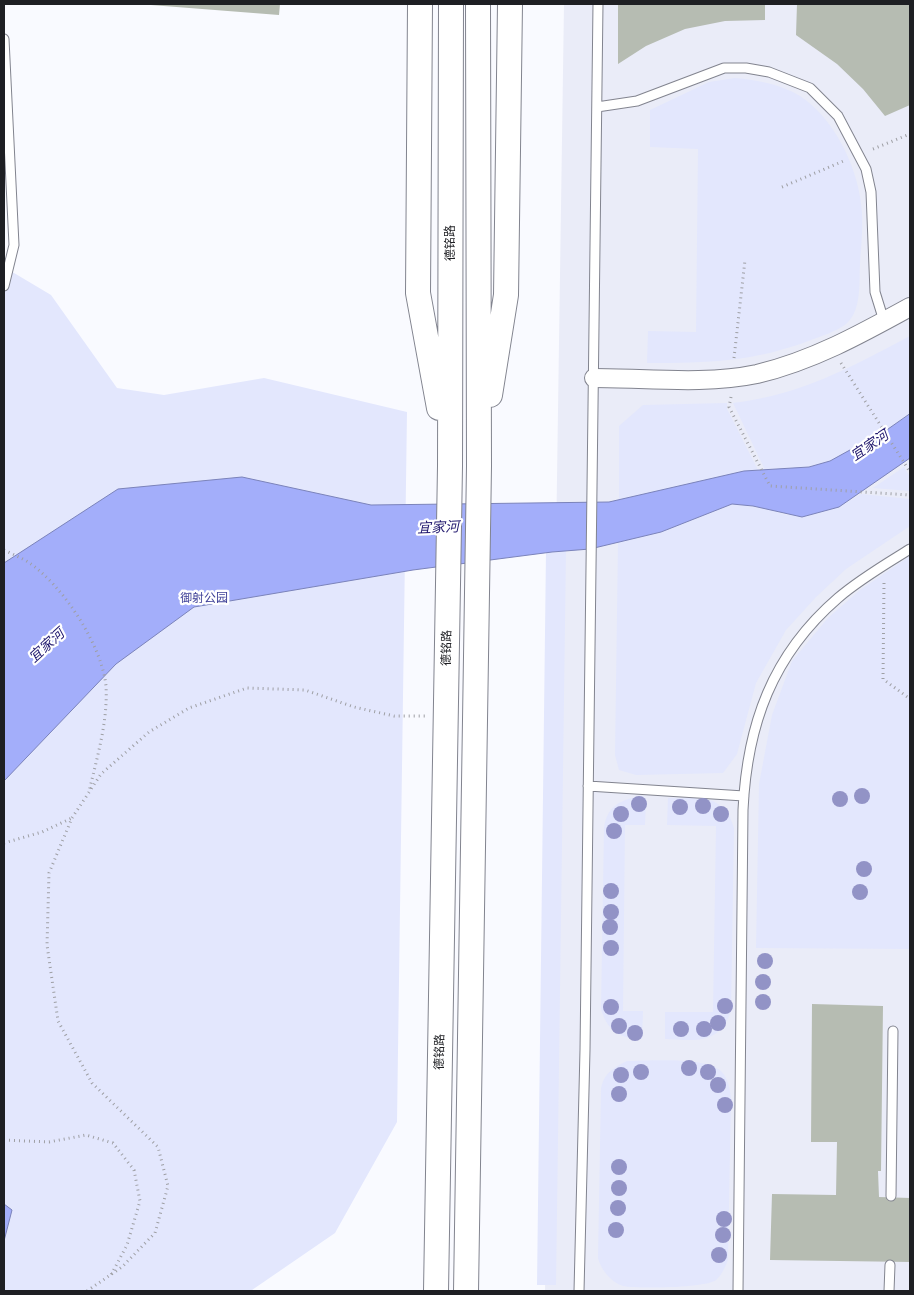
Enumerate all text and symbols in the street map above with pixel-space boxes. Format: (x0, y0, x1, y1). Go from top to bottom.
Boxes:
street label: 德铭路 (444, 225, 458, 261)
water label: 宜家河 (848, 427, 892, 465)
water label: 宜家河 (417, 519, 459, 537)
park label: 御射公园 (180, 592, 228, 606)
water label: 宜家河 (26, 626, 68, 666)
street label: 德铭路 (439, 630, 455, 666)
street label: 德铭路 (432, 1034, 448, 1070)

